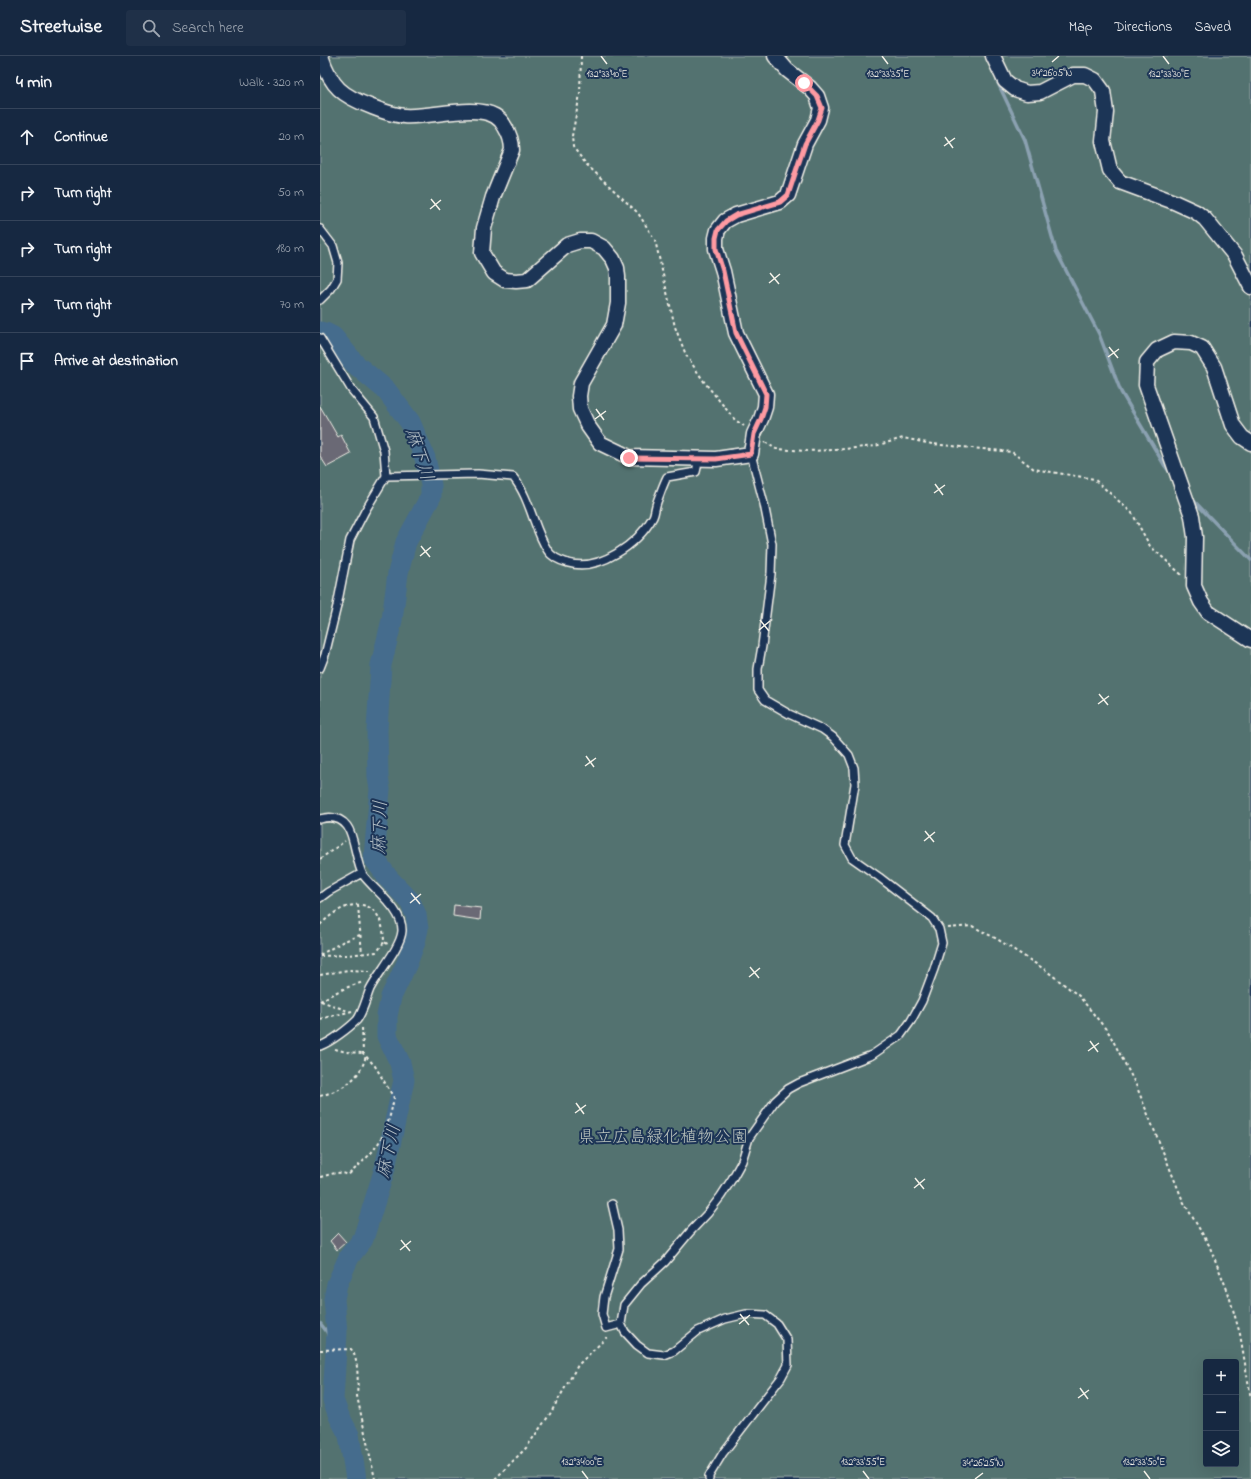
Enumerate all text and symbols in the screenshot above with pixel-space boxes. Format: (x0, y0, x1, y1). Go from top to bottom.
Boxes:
search box (126, 10, 406, 46)
text: Streetwise (20, 14, 102, 41)
icon: search (140, 17, 162, 39)
text: Search here (172, 17, 244, 39)
text: Map (1069, 17, 1092, 38)
text: Directions (1114, 17, 1172, 38)
text: Saved (1194, 17, 1231, 38)
text: 34°26'05"N (1032, 66, 1072, 81)
text: 132°33'40"E (586, 67, 628, 82)
text: 132°33'35"E (867, 67, 909, 82)
text: 132°33'30"E (1148, 67, 1190, 82)
text: 4 min (16, 70, 52, 95)
text: Walk · 320 m (239, 73, 304, 92)
route start (795, 74, 813, 92)
icon: ahead (16, 126, 38, 148)
text: Continue (54, 126, 108, 148)
text: 20 m (279, 127, 304, 146)
icon: right (16, 182, 38, 204)
text: Turn right (54, 182, 112, 204)
text: 50 m (278, 183, 304, 202)
icon: right (16, 238, 38, 260)
text: Turn right (54, 238, 112, 260)
text: 180 m (276, 239, 304, 258)
icon: right (16, 294, 38, 316)
text: Turn right (54, 294, 112, 316)
text: 70 m (280, 295, 304, 314)
icon: arrive (16, 350, 38, 372)
text: Arrive at destination (54, 350, 178, 372)
water label: 麻下川 (397, 425, 439, 484)
route end (620, 449, 638, 467)
water label: 麻下川 (367, 800, 395, 855)
water label: 麻下川 (371, 1122, 409, 1181)
park label: 県立広島緑化植物公園 (578, 1125, 748, 1150)
map controls (1203, 1359, 1239, 1467)
button: + (1203, 1359, 1239, 1395)
button: − (1203, 1395, 1239, 1431)
button: layers (1203, 1431, 1239, 1467)
text: 132°34'00"E (561, 1455, 603, 1470)
text: 132°33'55"E (841, 1455, 885, 1470)
text: 132°33'50"E (1123, 1455, 1165, 1470)
text: 34°26'25"N (962, 1456, 1004, 1471)

